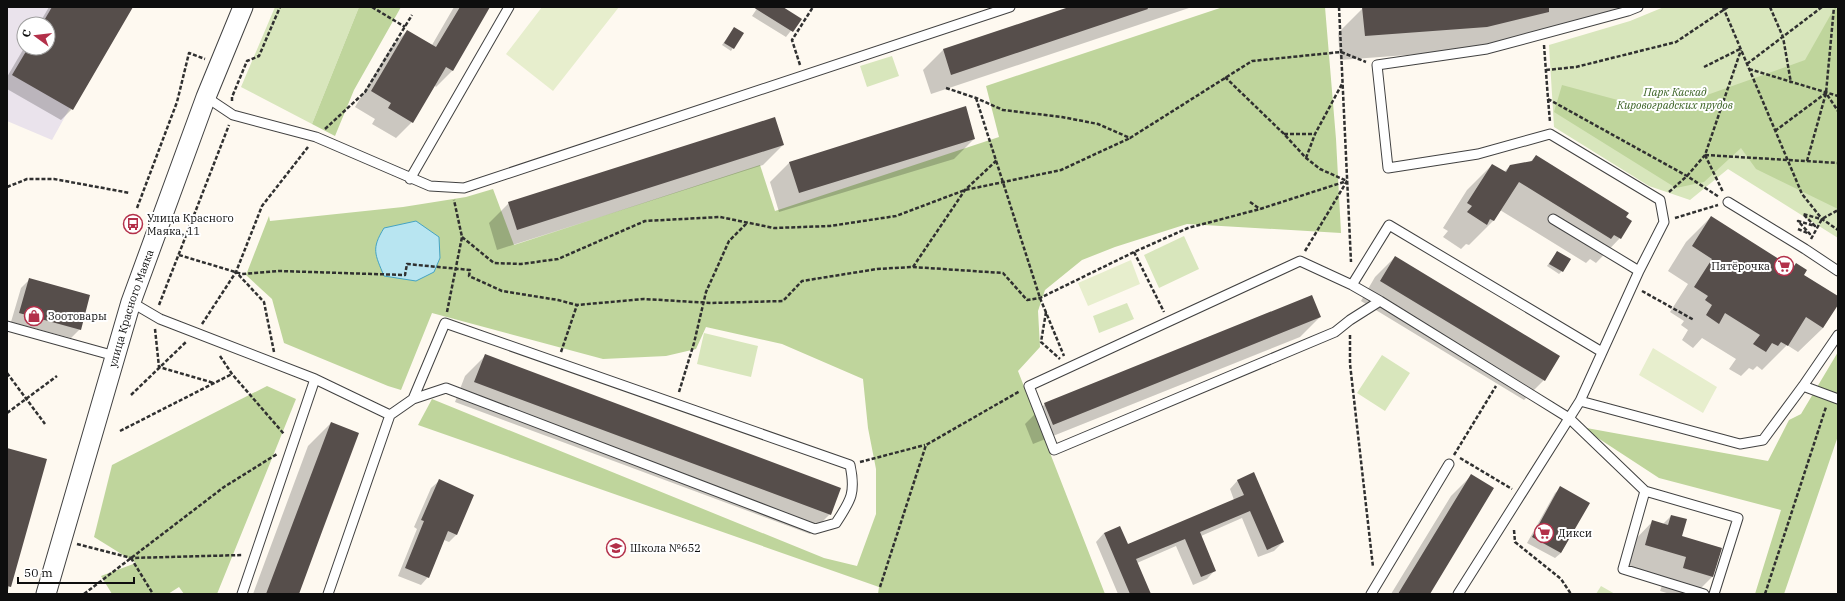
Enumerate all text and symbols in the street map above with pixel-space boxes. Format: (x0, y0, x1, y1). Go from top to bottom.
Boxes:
north arrow (16, 16, 56, 56)
text: С (19, 28, 34, 39)
park label: Парк Каскад Кировоградских прудов (1616, 85, 1733, 112)
place label: Улица Красного Маяка, 11 (147, 211, 234, 238)
bus stop icon: Улица Красного Маяка, 11 (122, 213, 144, 235)
street label: улица Красного Маяка (105, 248, 157, 369)
supermarket icon: Пятёрочка (1773, 255, 1795, 277)
place label: Пятёрочка (1711, 259, 1770, 273)
shop icon: Зоотовары (23, 305, 45, 327)
place label: Зоотовары (48, 309, 107, 323)
supermarket icon: Дикси (1533, 522, 1555, 544)
place label: Дикси (1558, 526, 1592, 540)
school or university icon: Школа №652 (605, 537, 627, 559)
place label: Школа №652 (630, 541, 701, 555)
scale bar (18, 559, 134, 585)
text: 50 m (24, 565, 53, 580)

